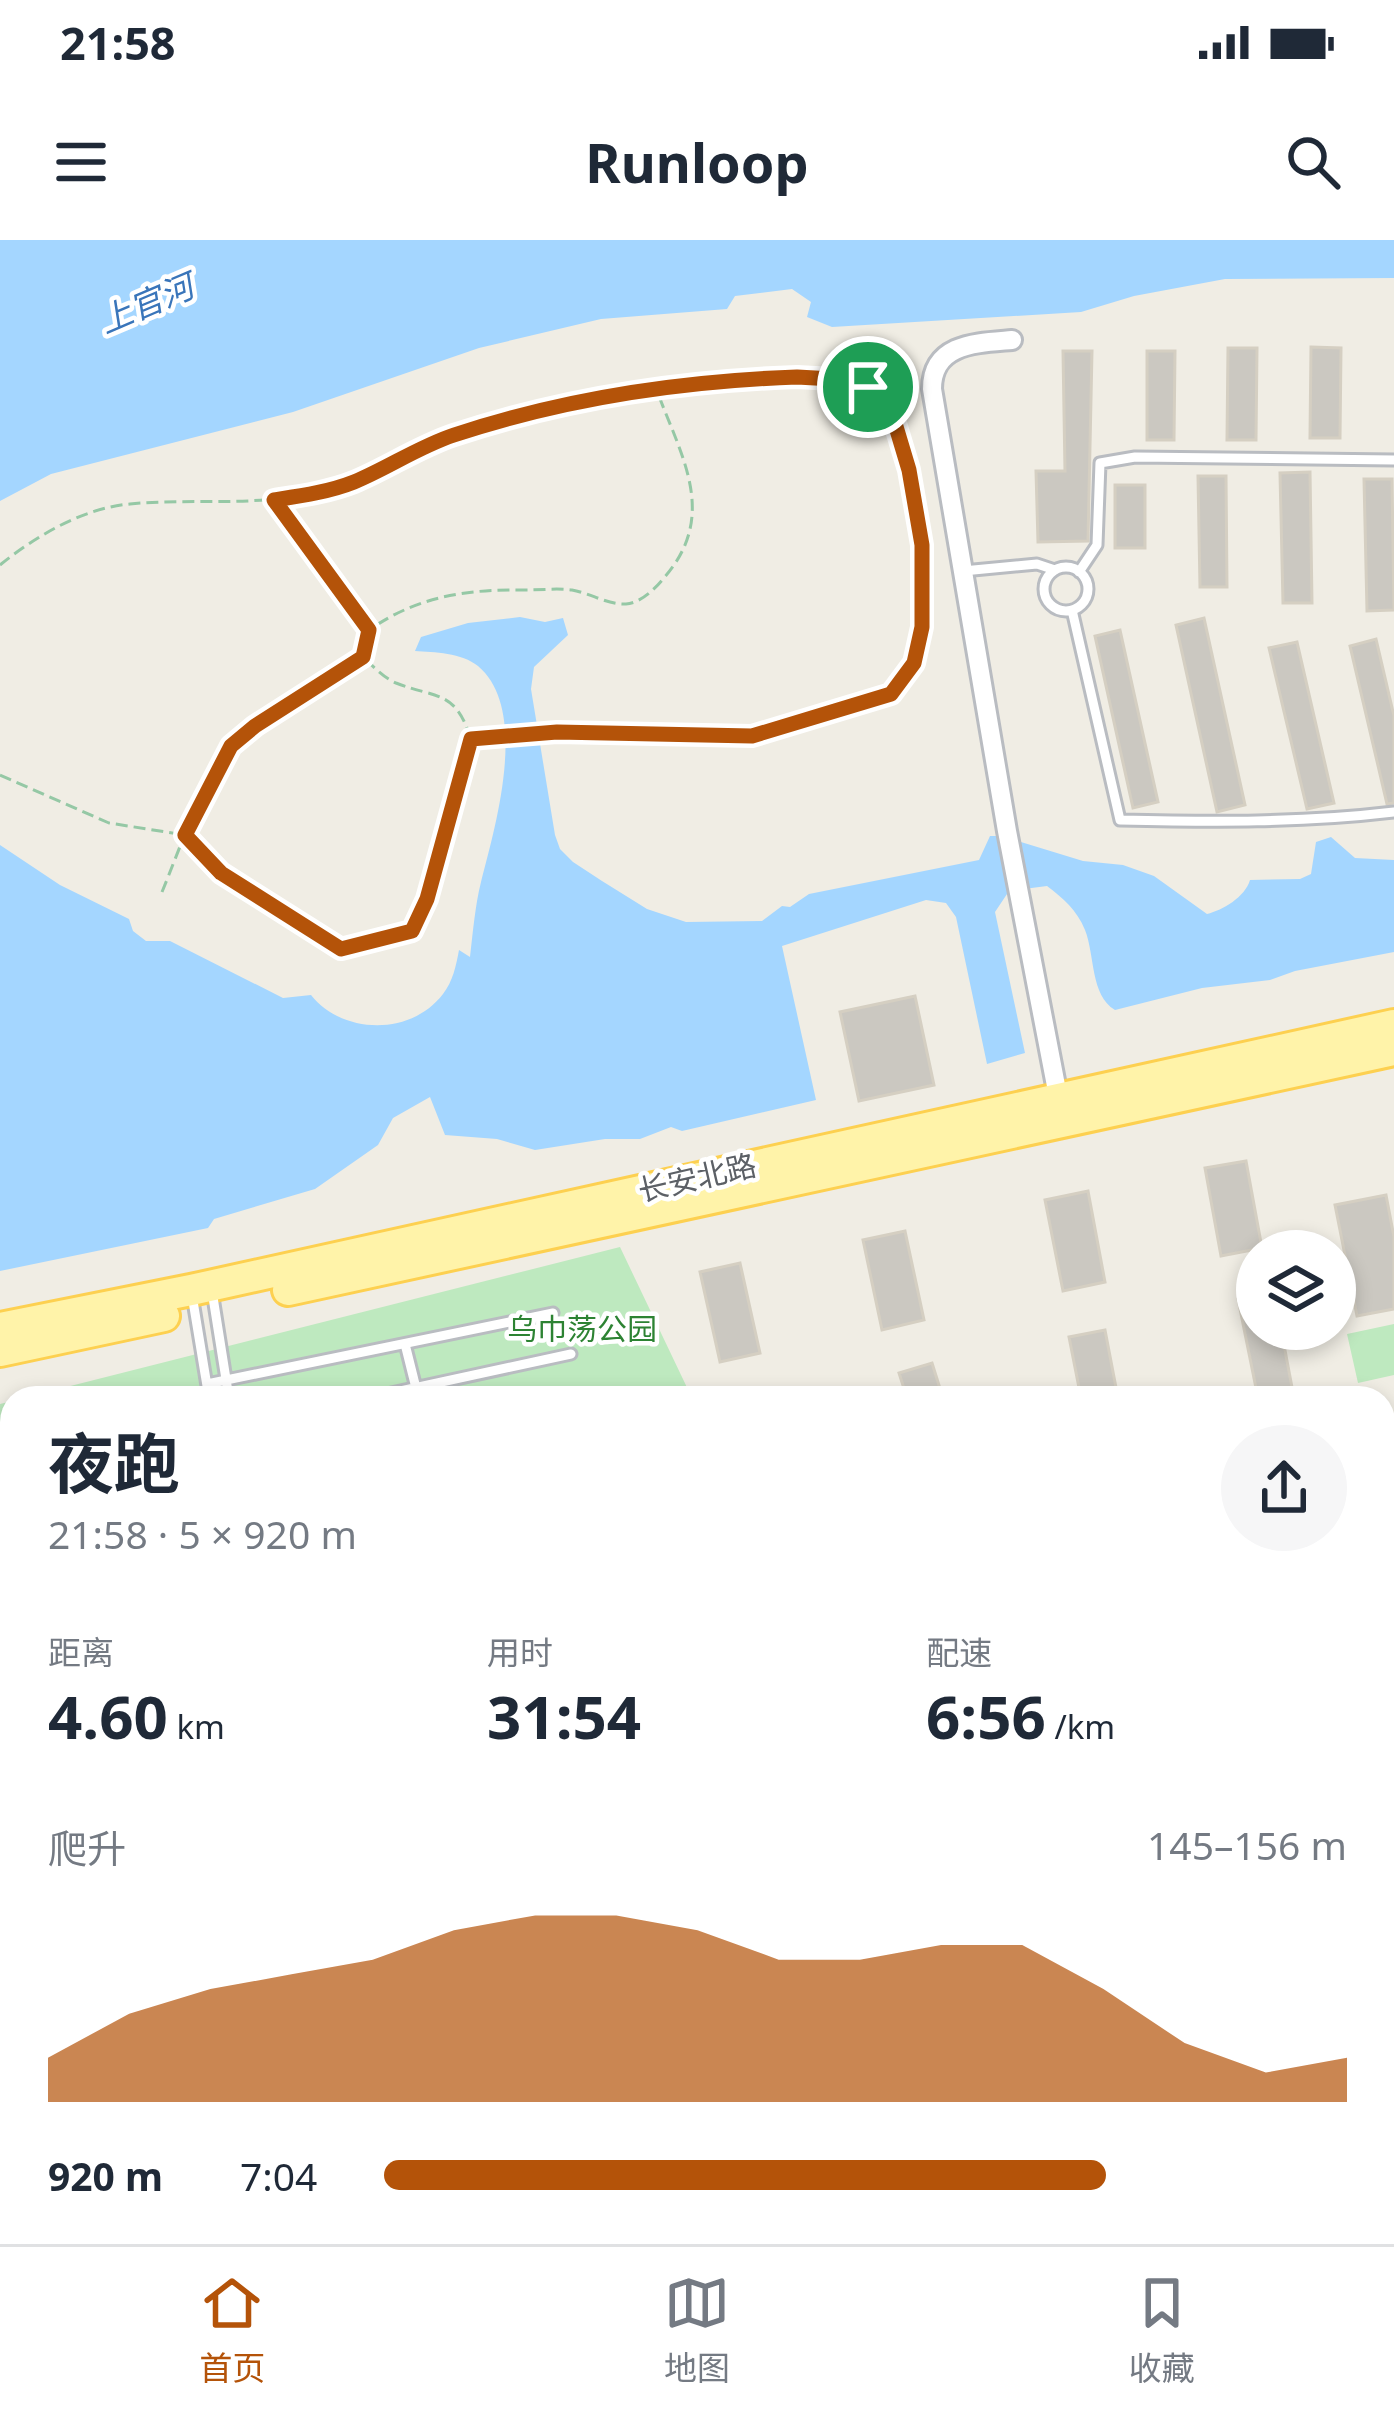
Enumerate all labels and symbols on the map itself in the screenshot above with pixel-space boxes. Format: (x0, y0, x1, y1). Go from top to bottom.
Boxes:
water label: 上官河 (92, 261, 206, 343)
pin (817, 336, 919, 438)
street label: 长安北路 (634, 1144, 760, 1210)
park label: 乌巾荡公园 (507, 1308, 657, 1349)

